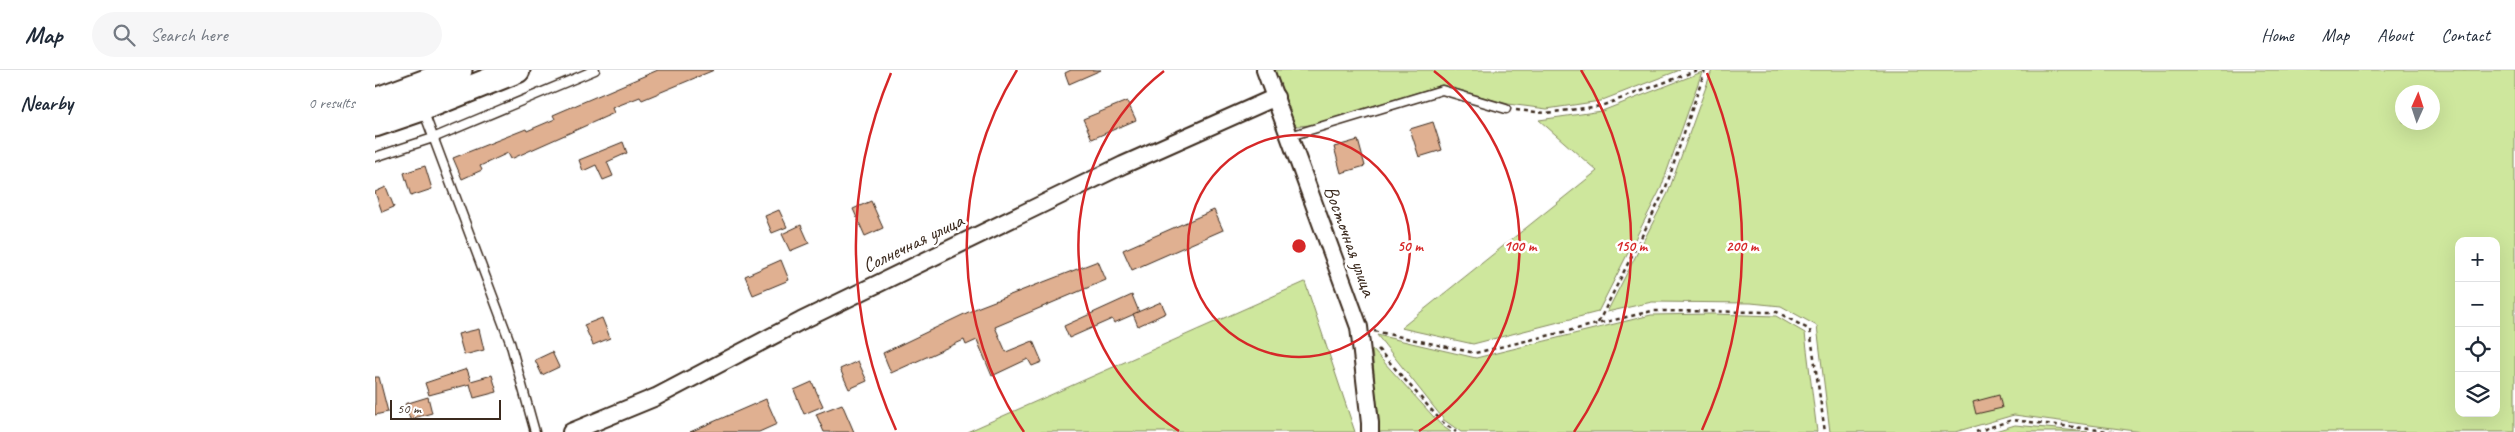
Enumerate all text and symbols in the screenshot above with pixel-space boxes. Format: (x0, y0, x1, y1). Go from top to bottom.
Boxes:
search box (92, 12, 442, 57)
text: Map (25, 20, 62, 50)
icon: search (110, 21, 138, 49)
text: Search here (150, 23, 228, 47)
text: Home (2261, 24, 2294, 46)
text: Map (2322, 24, 2349, 46)
text: About (2377, 24, 2413, 46)
text: Contact (2441, 24, 2490, 46)
north arrow (2395, 85, 2440, 130)
text: Nearby (20, 90, 73, 116)
text: 0 results (308, 93, 355, 113)
street label: Восточная улица (1318, 182, 1382, 301)
street label: Солнечная улица (858, 207, 969, 278)
centre of rings (1290, 237, 1308, 255)
text: 50 m (1397, 237, 1424, 256)
text: 100 m (1504, 237, 1538, 256)
text: 150 m (1615, 237, 1649, 256)
text: 200 m (1726, 237, 1760, 256)
map controls (2455, 237, 2500, 417)
button: + (2455, 237, 2500, 282)
button: − (2455, 282, 2500, 327)
button: locate (2455, 327, 2500, 372)
button: layers (2455, 372, 2500, 417)
scale bar (390, 397, 501, 420)
text: 50 m (397, 400, 421, 417)

